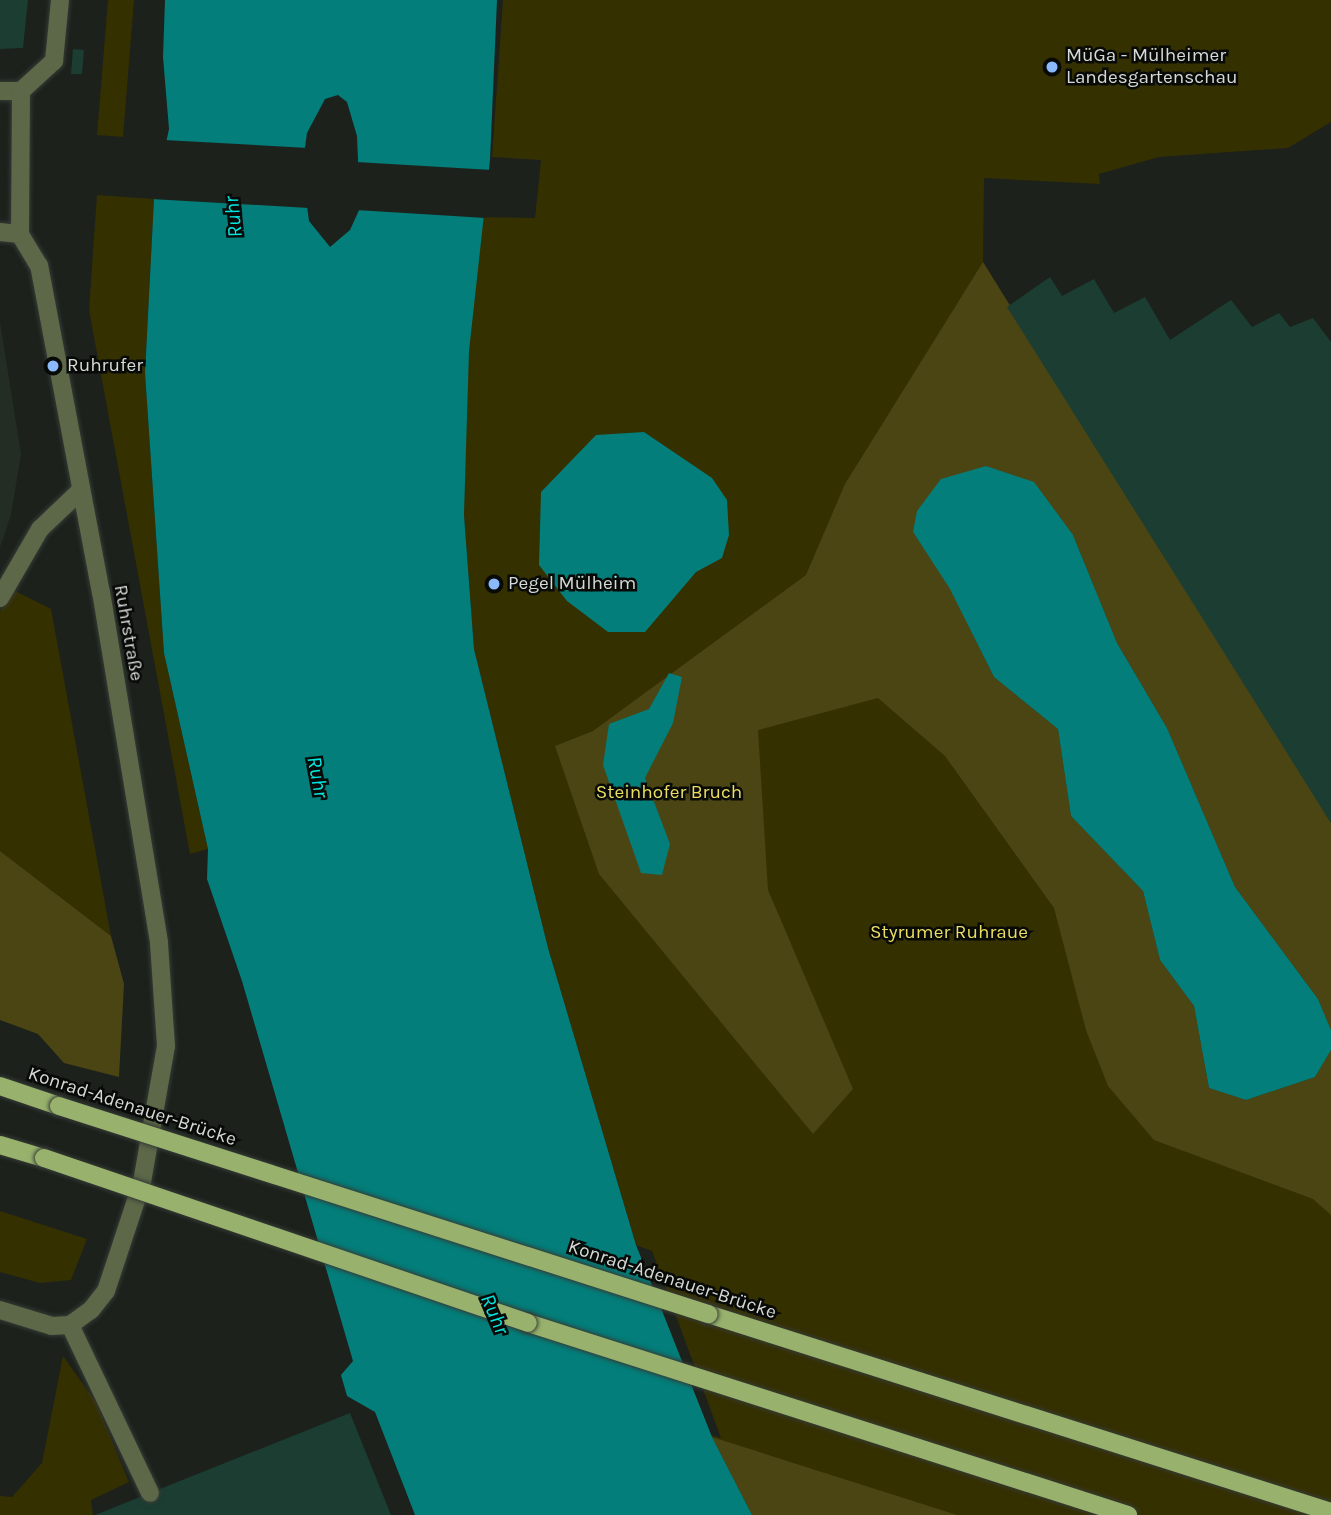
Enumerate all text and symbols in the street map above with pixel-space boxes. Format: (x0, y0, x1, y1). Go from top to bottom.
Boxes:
place label: MüGa - Mülheimer Landesgartenschau (1066, 45, 1237, 89)
marker: MüGa - Mülheimer Landesgartenschau (1044, 59, 1060, 75)
water label: Ruhr (218, 195, 248, 239)
place label: Ruhrufer (67, 355, 143, 377)
marker: Ruhrufer (45, 358, 61, 374)
place label: Pegel Mülheim (508, 573, 636, 595)
marker: Pegel Mülheim (486, 576, 502, 592)
street label: Ruhrstraße (108, 583, 148, 683)
water label: Ruhr (302, 754, 334, 800)
park label: Steinhofer Bruch (596, 782, 742, 804)
park label: Styrumer Ruhraue (870, 922, 1028, 944)
street label: Konrad-Adenauer-Brücke (25, 1063, 239, 1151)
street label: Konrad-Adenauer-Brücke (565, 1236, 779, 1324)
water label: Ruhr (475, 1290, 515, 1338)

